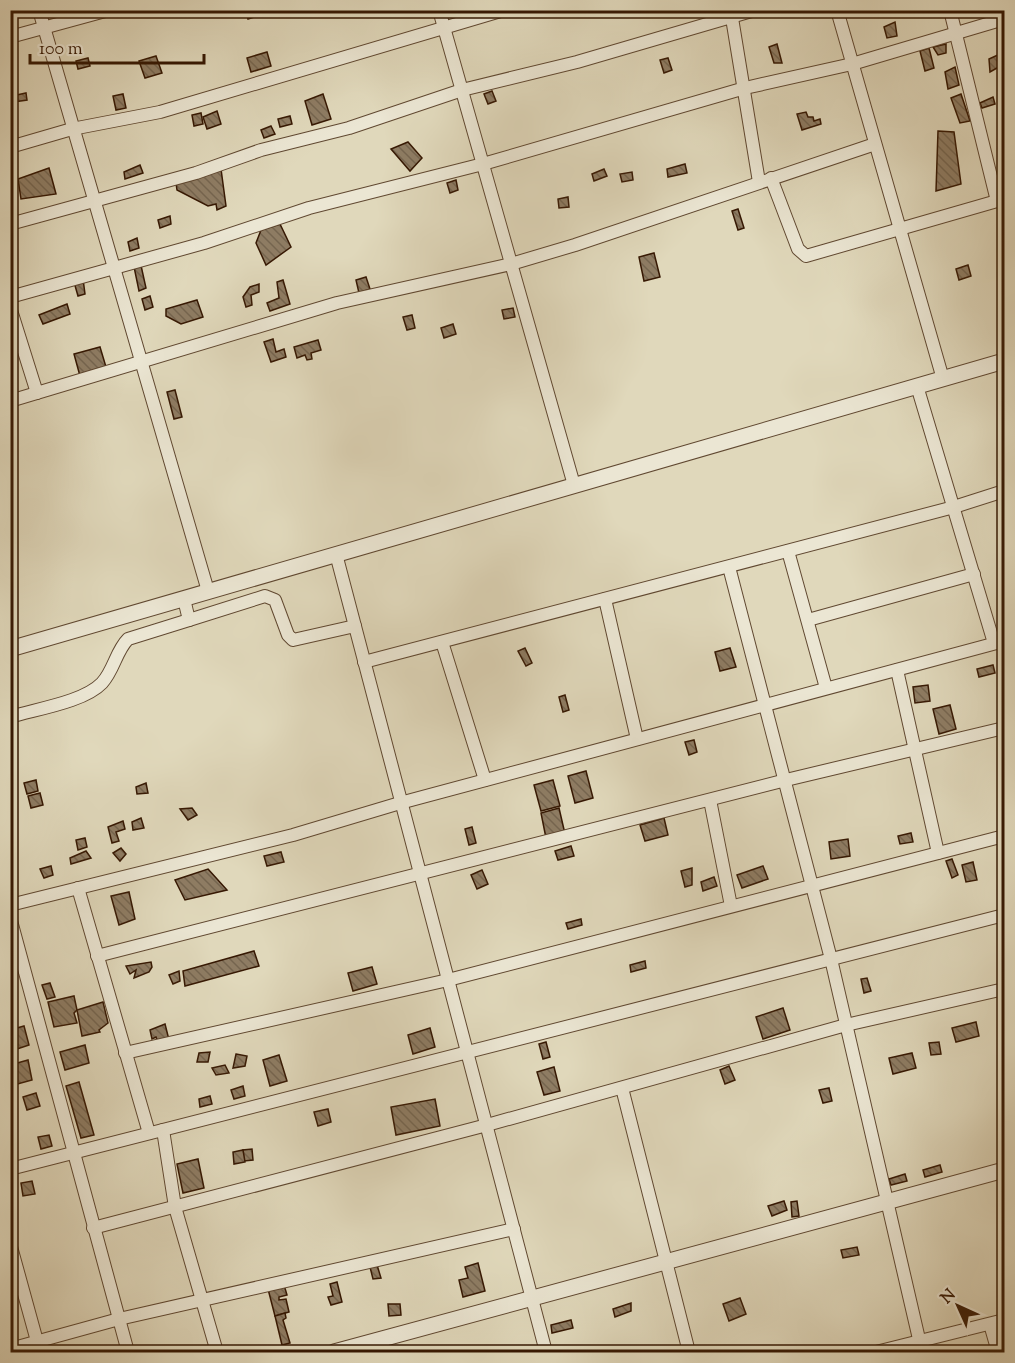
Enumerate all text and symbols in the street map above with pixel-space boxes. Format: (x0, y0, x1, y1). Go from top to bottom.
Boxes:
scale bar (30, 27, 204, 65)
text: 100 m (39, 37, 83, 63)
north arrow (928, 1276, 988, 1336)
text: N (937, 1284, 962, 1310)

